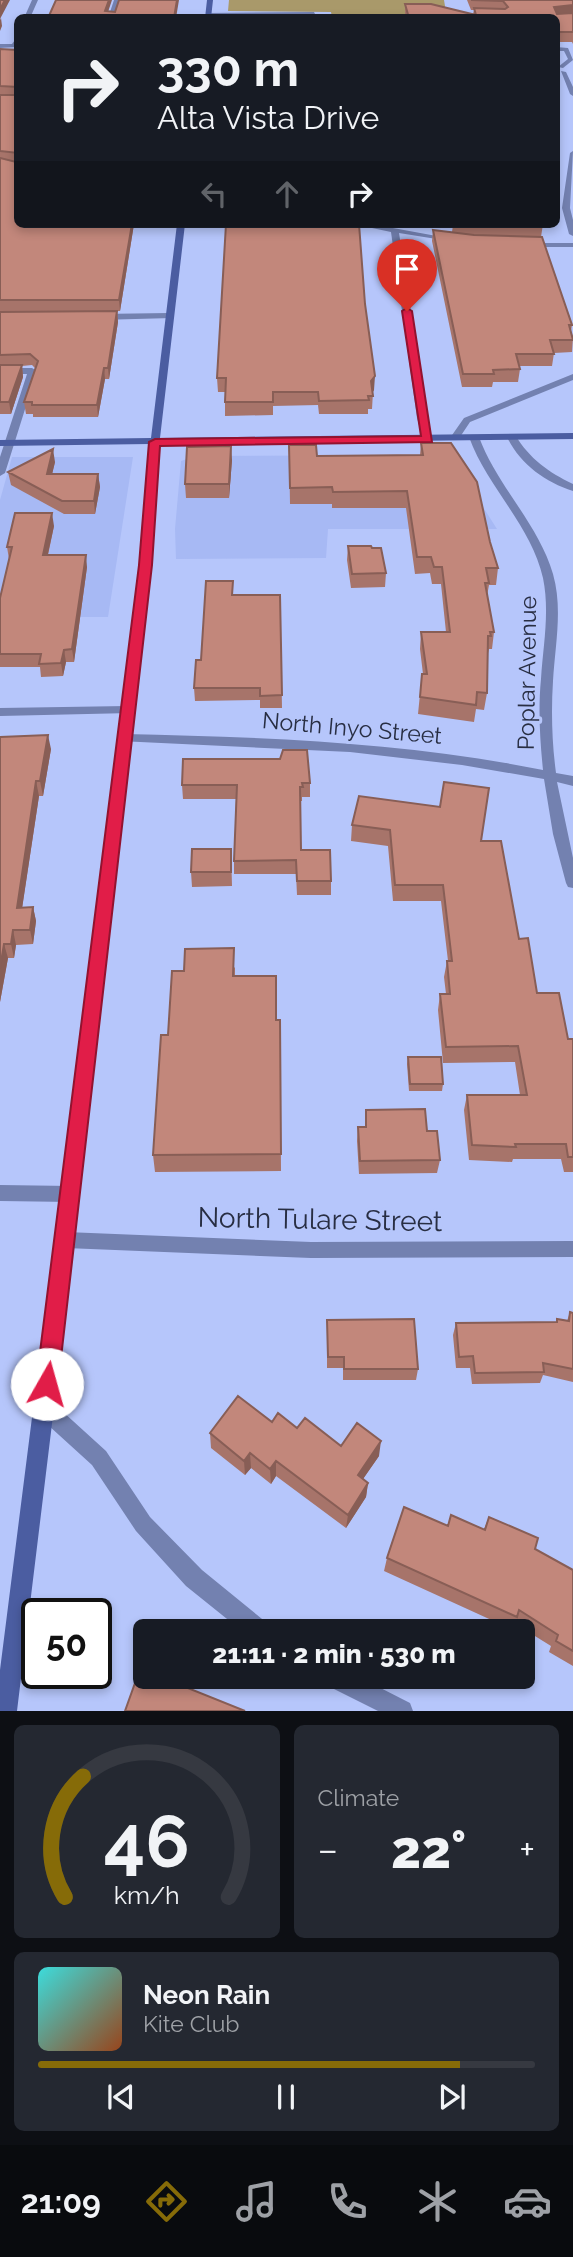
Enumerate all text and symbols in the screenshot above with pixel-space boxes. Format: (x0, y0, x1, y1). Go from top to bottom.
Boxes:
text: 330 m (157, 40, 299, 97)
icon: right (42, 42, 133, 133)
text: Alta Vista Drive (157, 99, 379, 136)
icon: left (195, 175, 233, 213)
icon: ahead (268, 175, 306, 213)
icon: right (341, 175, 379, 213)
pin (377, 239, 437, 311)
icon: arrive (388, 250, 426, 288)
street label: Poplar Avenue (512, 596, 541, 750)
street label: North Inyo Street (261, 706, 443, 749)
street label: North Tulare Street (197, 1201, 443, 1238)
position arrow (10, 1347, 84, 1421)
speed limit sign: 50 (21, 1598, 112, 1689)
text: 21:11 · 2 min · 530 m (212, 1639, 456, 1669)
text: Climate (318, 1784, 399, 1811)
text: 46 (104, 1800, 190, 1885)
text: 22° (391, 1819, 466, 1880)
text: − (318, 1827, 338, 1872)
text: + (519, 1827, 535, 1872)
text: km/h (114, 1880, 180, 1910)
text: Neon Rain (143, 1980, 270, 2010)
text: Kite Club (143, 2010, 240, 2037)
icon: previous (102, 2078, 140, 2116)
icon: pause (267, 2078, 305, 2116)
icon: next (433, 2078, 471, 2116)
icon: directions (142, 2177, 191, 2226)
icon: music (232, 2177, 281, 2226)
icon: phone (323, 2177, 372, 2226)
icon: climate (413, 2177, 462, 2226)
icon: car (503, 2177, 552, 2226)
text: 21:09 (21, 2183, 101, 2220)

